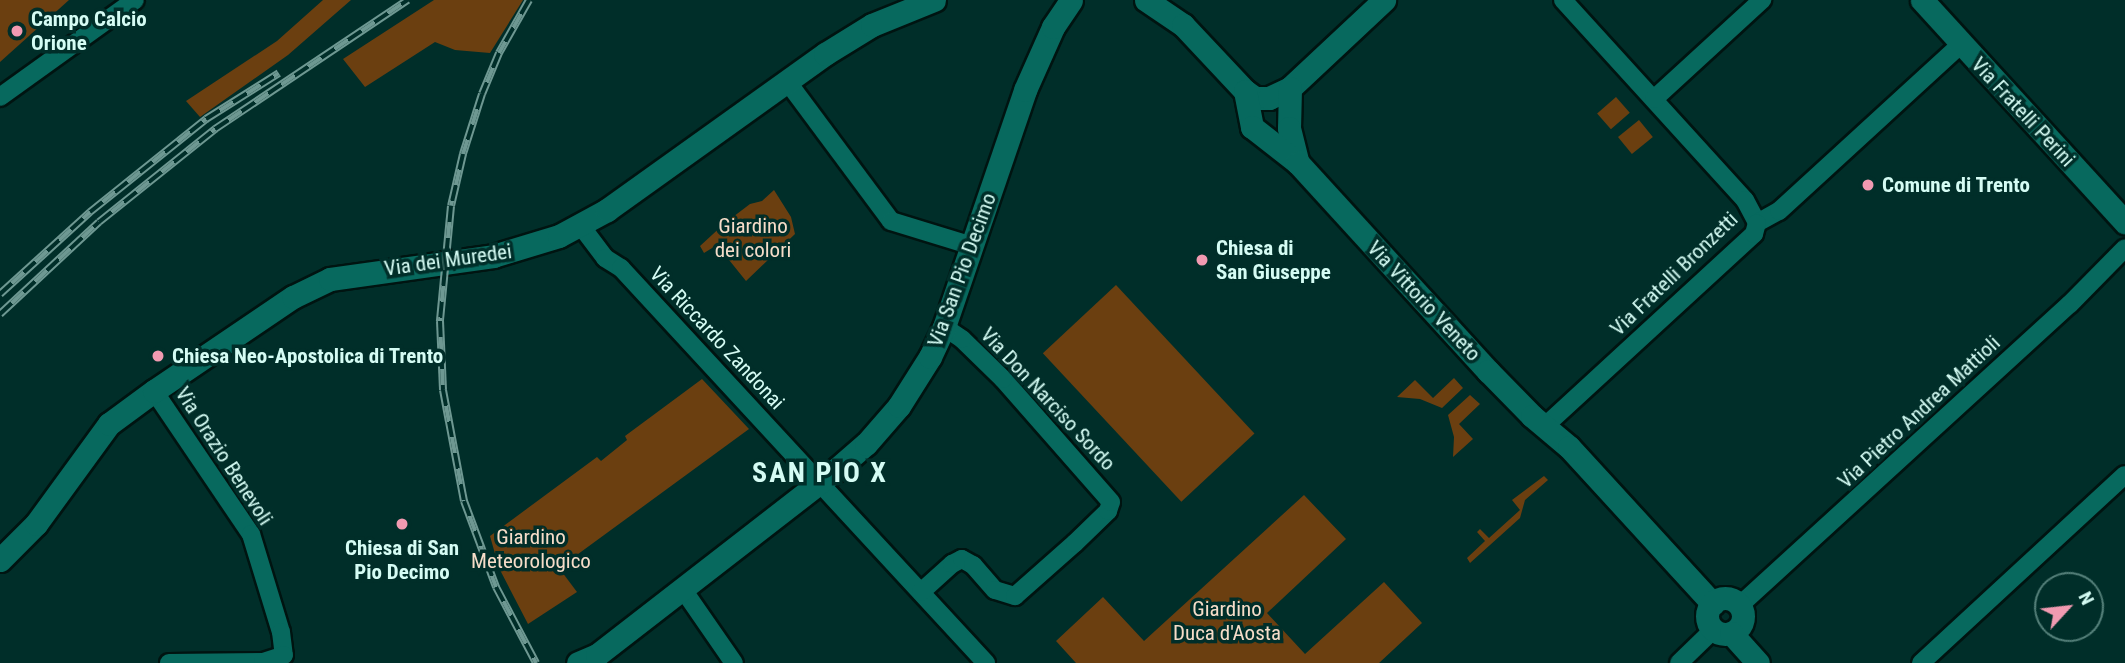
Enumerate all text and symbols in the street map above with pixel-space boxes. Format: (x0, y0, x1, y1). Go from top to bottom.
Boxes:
place label: Campo Calcio Orione (31, 6, 147, 56)
marker: Campo Calcio Orione (9, 23, 25, 39)
street label: Via Fratelli Perini (1966, 52, 2080, 172)
place label: Comune di Trento (1882, 172, 2031, 198)
marker: Comune di Trento (1860, 177, 1876, 193)
street label: Via San Pio Decimo (922, 190, 1002, 350)
street label: Via Fratelli Bronzetti (1605, 207, 1743, 341)
park label: Giardino dei colori (715, 213, 791, 263)
place label: Chiesa di San Giuseppe (1216, 235, 1331, 285)
street label: Via Vittorio Veneto (1362, 236, 1486, 366)
street label: Via dei Muredei (383, 239, 513, 281)
marker: Chiesa di San Giuseppe (1194, 252, 1210, 268)
street label: Via Riccardo Zandonai (644, 261, 790, 415)
street label: Via Don Narciso Sordo (975, 322, 1121, 476)
street label: Via Pietro Andrea Mattioli (1833, 330, 2005, 494)
place label: Chiesa Neo-Apostolica di Trento (172, 343, 444, 369)
marker: Chiesa Neo-Apostolica di Trento (150, 348, 166, 364)
street label: Via Orazio Benevoli (170, 382, 278, 530)
district label: SAN PIO X (753, 456, 887, 490)
marker: Chiesa di San Pio Decimo (394, 516, 410, 532)
park label: Giardino Meteorologico (471, 524, 591, 574)
place label: Chiesa di San Pio Decimo (345, 535, 459, 585)
north arrow (2034, 572, 2104, 642)
text: N (2073, 588, 2099, 609)
park label: Giardino Duca d'Aosta (1173, 596, 1281, 646)

